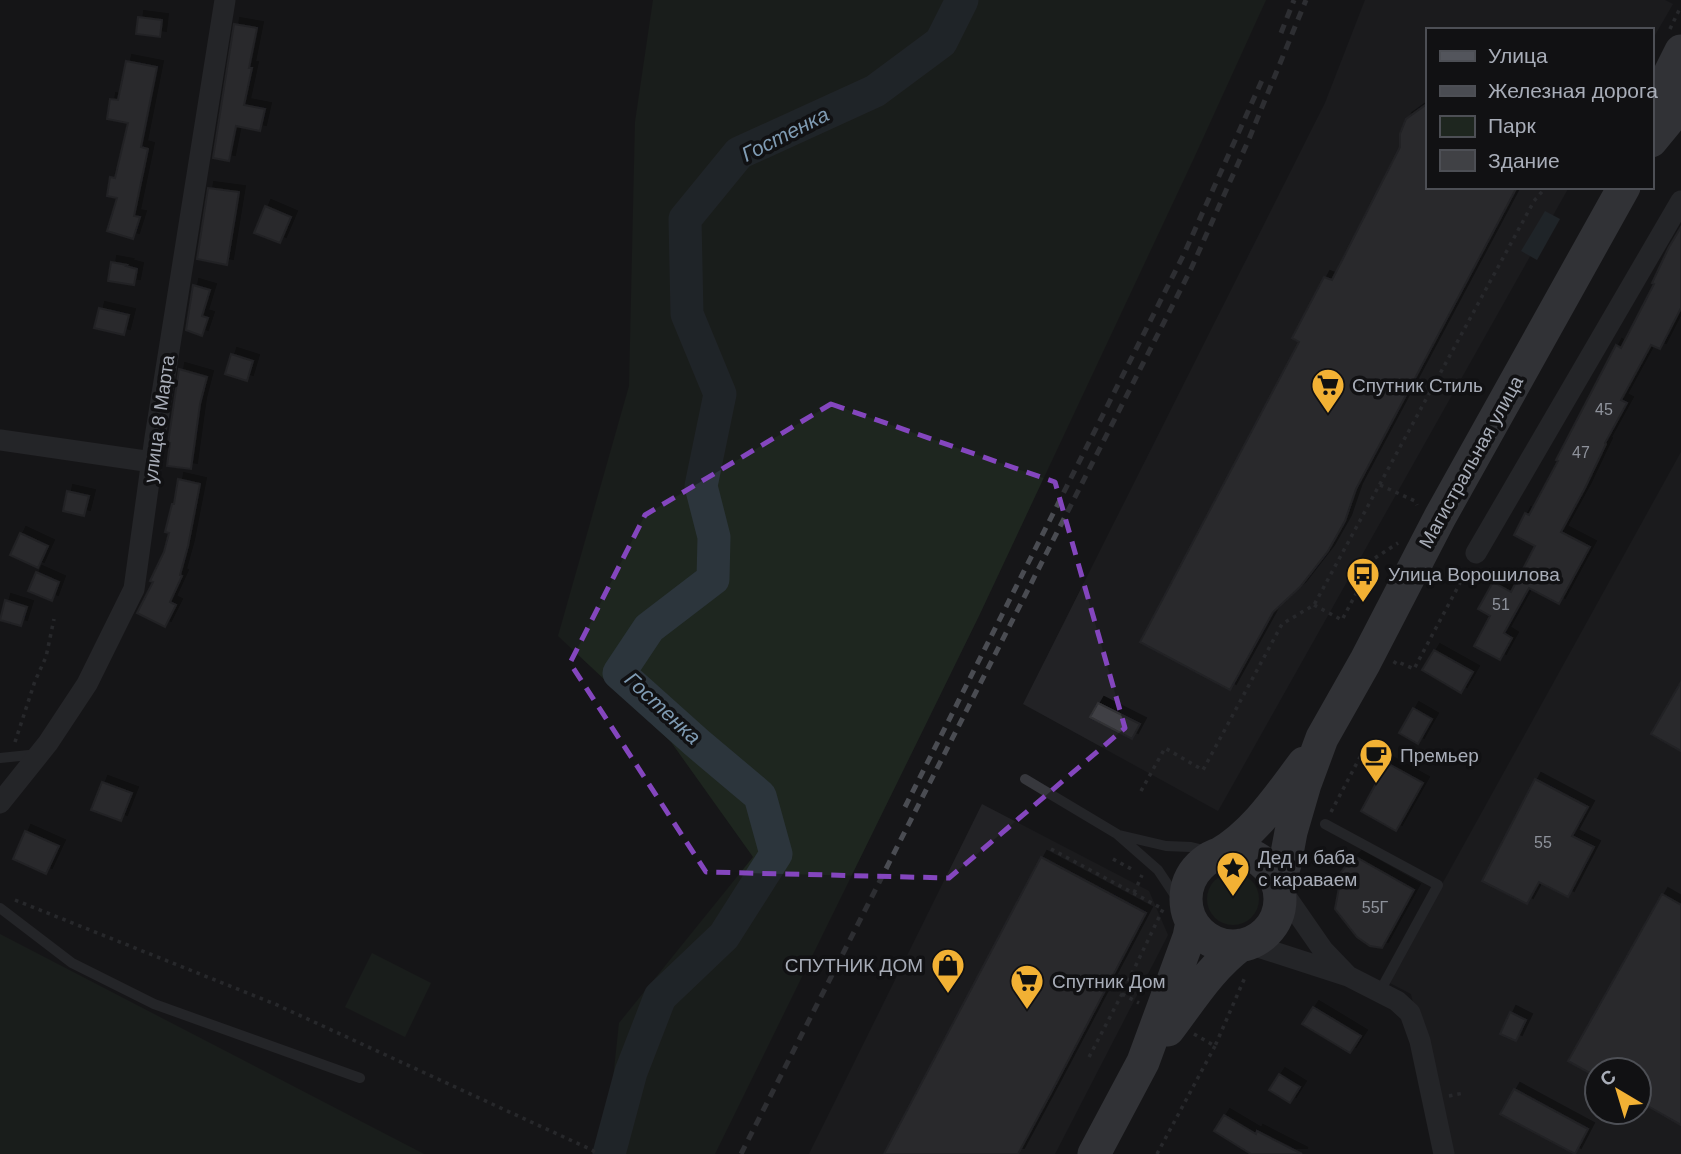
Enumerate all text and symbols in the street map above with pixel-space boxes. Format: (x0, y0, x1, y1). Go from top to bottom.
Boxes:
legend (1426, 28, 1653, 189)
text: Улица (1488, 44, 1548, 67)
text: Железная дорога (1488, 79, 1658, 102)
water label: Гостенка (738, 102, 832, 166)
text: Парк (1488, 114, 1536, 137)
text: Здание (1488, 149, 1560, 172)
street label: улица 8 Марта (140, 353, 178, 484)
supermarket icon: Спутник Стиль (1309, 366, 1347, 415)
street label: Магистральная улица (1415, 372, 1527, 552)
place label: Спутник Стиль (1352, 375, 1483, 396)
house number: 45 (1595, 401, 1613, 418)
house number: 47 (1572, 444, 1590, 461)
bus stop icon: Улица Ворошилова (1344, 555, 1382, 604)
place label: Улица Ворошилова (1388, 564, 1560, 585)
house number: 51 (1492, 596, 1510, 613)
water label: Гостенка (621, 667, 705, 749)
cafe icon: Премьер (1357, 736, 1395, 785)
place label: Премьер (1400, 745, 1479, 766)
house number: 55 (1534, 834, 1552, 851)
place label: Дед и баба с караваем (1258, 847, 1357, 890)
place icon: Дед и баба с караваем (1214, 849, 1252, 898)
house number: 55Г (1362, 899, 1389, 916)
shop icon: СПУТНИК ДОМ (929, 946, 967, 995)
place label: СПУТНИК ДОМ (785, 955, 923, 976)
supermarket icon: Спутник Дом (1008, 962, 1046, 1011)
place label: Спутник Дом (1052, 971, 1166, 992)
north arrow (1583, 1056, 1653, 1126)
text: С (1596, 1065, 1620, 1090)

